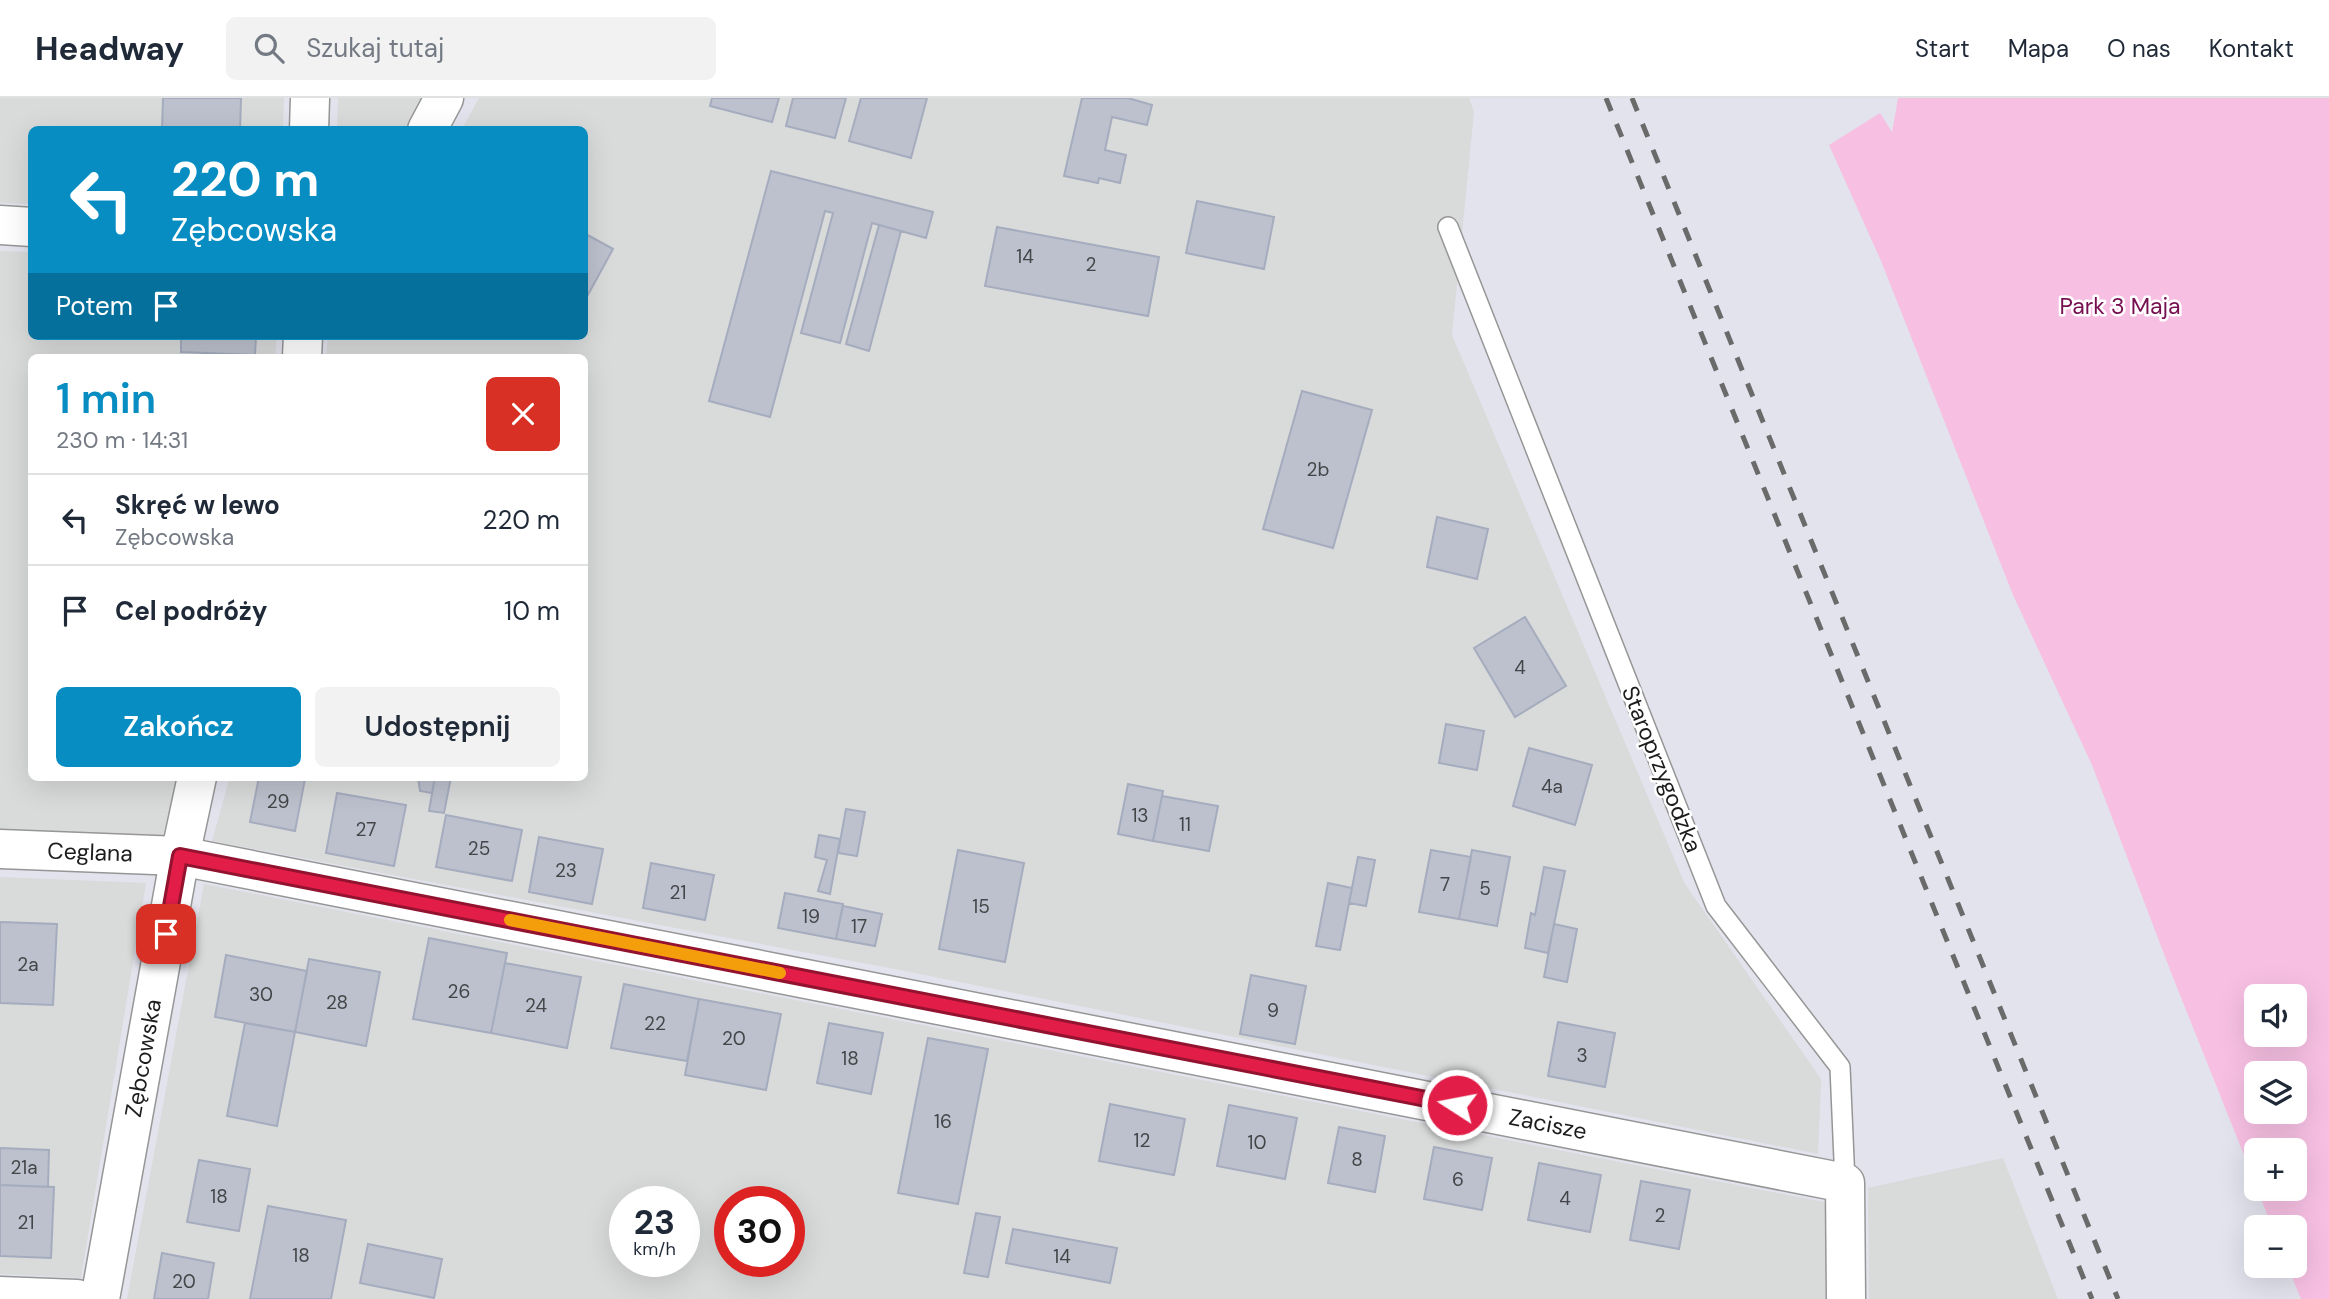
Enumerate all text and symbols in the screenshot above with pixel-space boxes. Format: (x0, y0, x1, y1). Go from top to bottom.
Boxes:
search box (226, 17, 716, 80)
text: Headway (35, 27, 184, 70)
icon: search (250, 29, 288, 67)
text: Szukaj tutaj (306, 31, 444, 65)
text: Start (1915, 33, 1970, 64)
text: Mapa (2008, 33, 2069, 64)
text: O nas (2107, 33, 2171, 64)
text: Kontakt (2209, 33, 2294, 64)
text: 220 m (171, 147, 319, 211)
icon: left (56, 154, 147, 245)
text: Zębcowska (171, 209, 337, 251)
house number: 14 (1016, 244, 1034, 269)
house number: 2 (1086, 252, 1097, 277)
icon: arrive (147, 287, 185, 325)
text: Potem (56, 289, 133, 323)
park label: Park 3 Maja (2059, 291, 2181, 321)
text: 1 min (56, 371, 156, 426)
button: close (486, 377, 560, 451)
text: 230 m · 14:31 (56, 425, 188, 455)
house number: 2b (1307, 457, 1329, 482)
text: Skręć w lewo (115, 488, 280, 522)
icon: left (56, 501, 94, 539)
text: 220 m (482, 503, 560, 537)
text: Zębcowska (115, 522, 234, 552)
icon: arrive (56, 592, 94, 630)
text: Cel podróży (115, 594, 268, 628)
text: 10 m (504, 594, 560, 628)
house number: 4 (1514, 655, 1526, 680)
street label: Staroprzygodzka (1615, 681, 1709, 857)
button: Zakończ (56, 687, 301, 767)
button: Udostępnij (315, 687, 560, 767)
house number: 4a (1541, 774, 1563, 799)
house number: 29 (267, 789, 289, 814)
house number: 13 (1131, 803, 1149, 828)
house number: 11 (1179, 812, 1191, 837)
house number: 27 (356, 817, 376, 842)
street label: Ceglana (47, 836, 133, 868)
house number: 25 (468, 836, 490, 861)
house number: 23 (555, 858, 577, 883)
house number: 7 (1440, 872, 1450, 897)
house number: 5 (1479, 876, 1491, 901)
house number: 21 (670, 880, 686, 905)
house number: 15 (972, 894, 990, 919)
pin (136, 904, 196, 964)
house number: 19 (802, 904, 820, 929)
house number: 17 (851, 914, 867, 939)
icon: arrive (147, 915, 185, 953)
house number: 2a (17, 952, 39, 977)
house number: 26 (448, 979, 470, 1004)
house number: 30 (249, 982, 273, 1007)
map controls (2244, 984, 2307, 1278)
button: sound (2244, 984, 2307, 1047)
house number: 28 (326, 990, 348, 1015)
house number: 24 (525, 993, 547, 1018)
street label: Zębcowska (118, 997, 168, 1119)
house number: 9 (1267, 998, 1279, 1023)
house number: 22 (644, 1011, 666, 1036)
house number: 20 (722, 1026, 746, 1051)
house number: 3 (1576, 1043, 1588, 1068)
house number: 18 (841, 1046, 859, 1071)
button: layers (2244, 1061, 2307, 1124)
position arrow (1420, 1068, 1494, 1142)
street label: Zacisze (1506, 1102, 1590, 1146)
house number: 16 (934, 1109, 952, 1134)
house number: 12 (1134, 1128, 1150, 1153)
house number: 10 (1248, 1130, 1266, 1155)
button: + (2244, 1138, 2307, 1201)
house number: 8 (1351, 1147, 1363, 1172)
house number: 21a (10, 1155, 38, 1180)
house number: 6 (1452, 1167, 1464, 1192)
house number: 18 (210, 1184, 228, 1209)
speed limit sign: 30 (714, 1186, 805, 1277)
house number: 4 (1559, 1186, 1571, 1211)
text: 23 (634, 1199, 675, 1245)
house number: 2 (1655, 1203, 1666, 1228)
house number: 21 (18, 1210, 34, 1235)
button: − (2244, 1215, 2307, 1278)
text: km/h (633, 1237, 676, 1261)
house number: 18 (292, 1243, 310, 1268)
house number: 14 (1053, 1244, 1071, 1269)
house number: 20 (172, 1269, 196, 1294)

